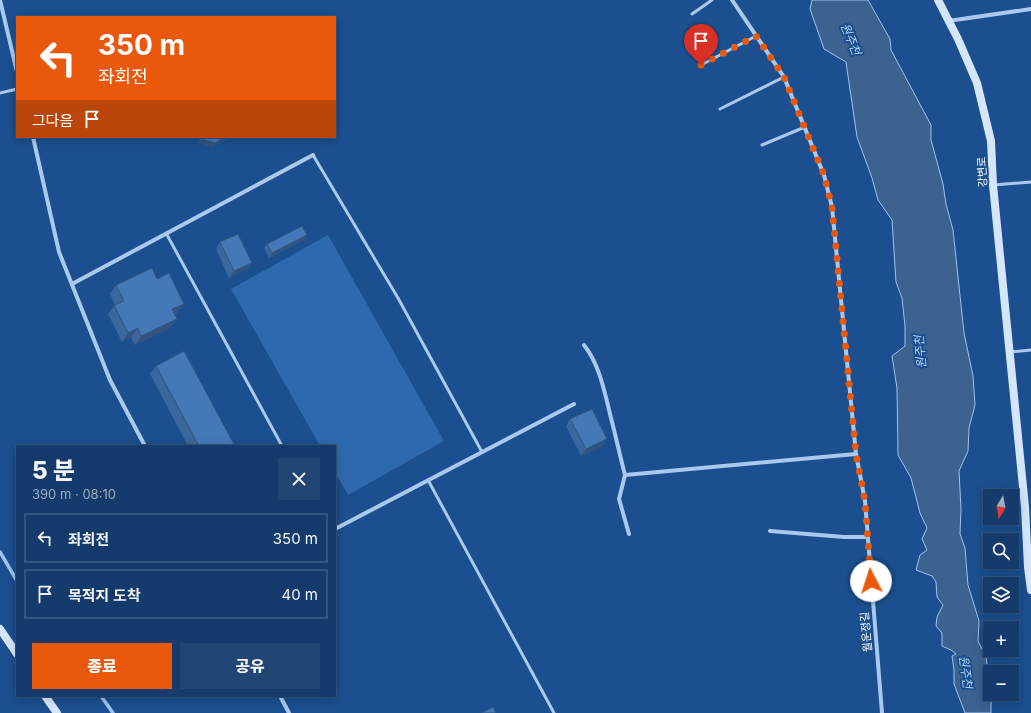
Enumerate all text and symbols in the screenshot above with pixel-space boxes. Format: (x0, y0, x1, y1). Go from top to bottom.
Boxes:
water label: 원주천 (838, 21, 865, 59)
pin (684, 24, 718, 65)
text: 350 m (98, 28, 185, 62)
icon: arrive (690, 30, 712, 52)
icon: left (32, 32, 84, 84)
text: 좌회전 (98, 66, 148, 87)
icon: arrive (81, 108, 103, 130)
text: 그다음 (32, 111, 73, 130)
street label: 강변로 (974, 156, 990, 188)
water label: 원주천 (911, 333, 929, 369)
text: 5 분 (32, 456, 75, 485)
button: close (278, 458, 320, 500)
text: 390 m · 08:10 (32, 486, 116, 502)
north arrow (983, 489, 1019, 525)
map controls (983, 489, 1019, 701)
icon: left (34, 527, 56, 549)
text: 350 m (273, 529, 318, 548)
text: 좌회전 (68, 530, 109, 549)
button: search (983, 533, 1019, 569)
position arrow (850, 560, 892, 602)
button: layers (983, 577, 1019, 613)
icon: arrive (34, 583, 56, 605)
text: 40 m (281, 585, 318, 604)
text: 목적지 도착 (68, 586, 141, 605)
street label: 월운정길 (857, 611, 875, 653)
button: + (983, 621, 1019, 657)
button: 종료 (32, 643, 172, 689)
button: 공유 (180, 643, 320, 689)
water label: 원주천 (956, 655, 976, 691)
button: − (983, 665, 1019, 701)

